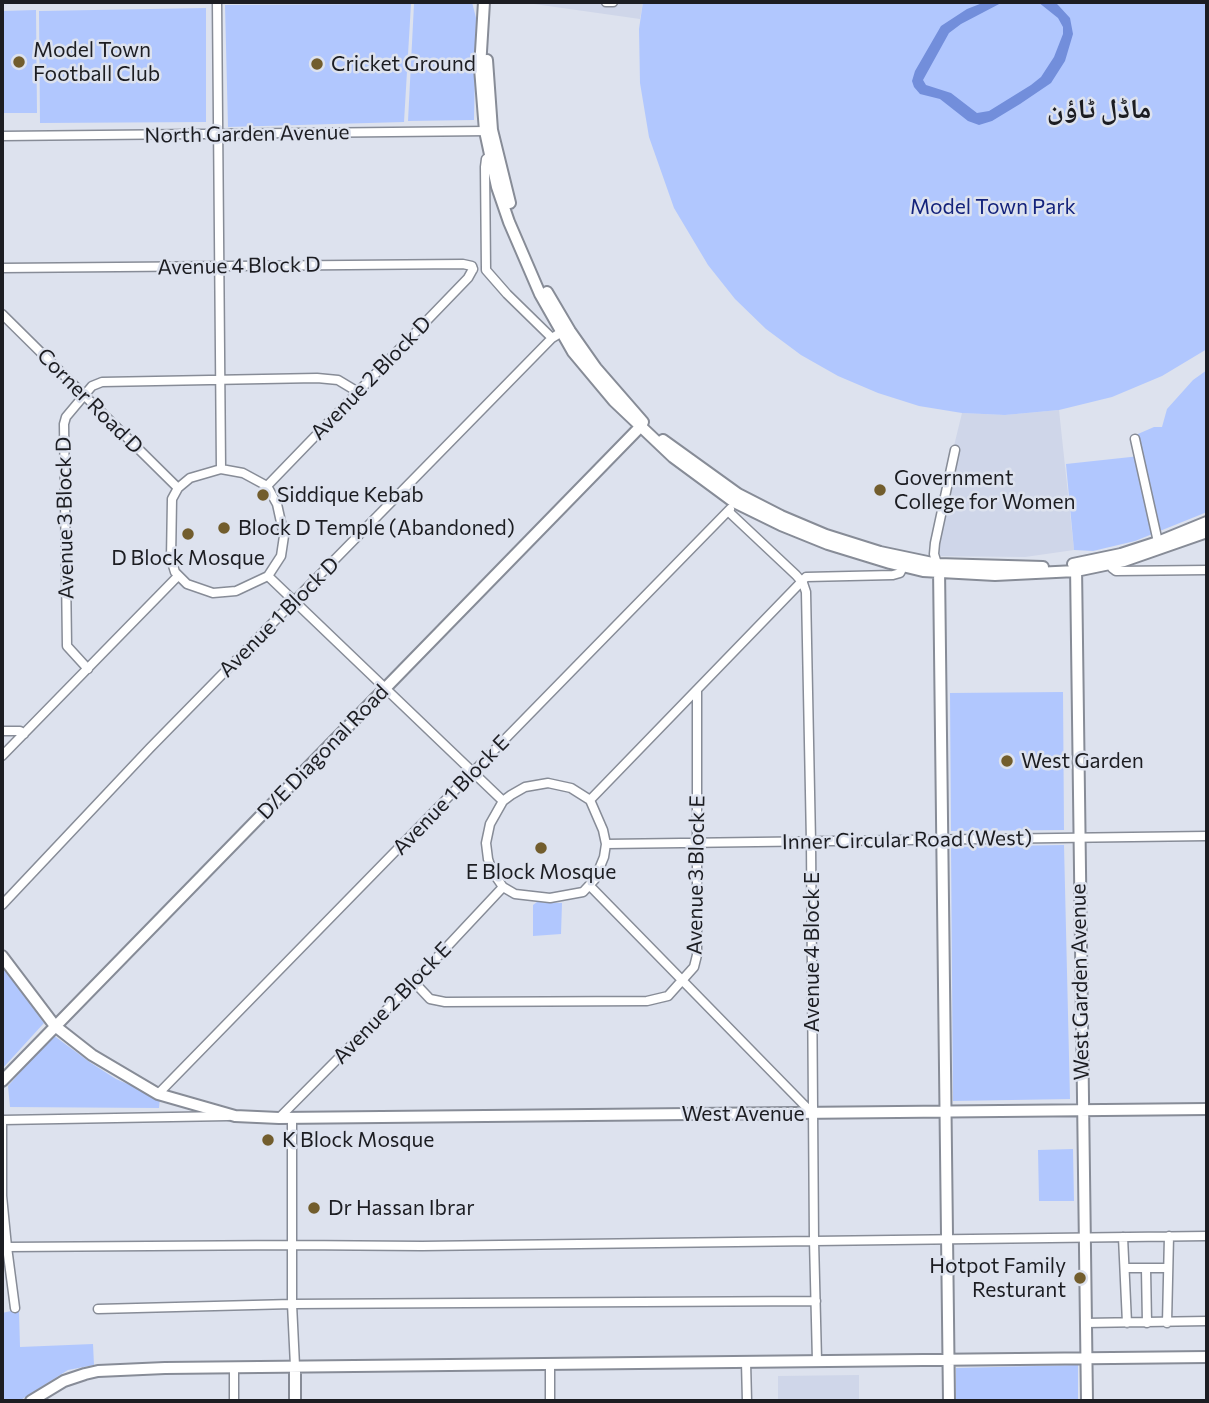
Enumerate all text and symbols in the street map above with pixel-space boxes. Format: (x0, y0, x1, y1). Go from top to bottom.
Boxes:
place label: Model Town Football Club (33, 37, 160, 87)
place label: Cricket Ground (331, 51, 476, 77)
marker: Model Town Football Club (11, 54, 27, 70)
marker: Cricket Ground (309, 56, 325, 72)
district label: ماڈل ٹاؤن (1047, 92, 1151, 126)
street label: North Garden Avenue (144, 120, 350, 148)
park label: Model Town Park (910, 194, 1076, 220)
street label: Avenue 4 Block D (157, 252, 321, 280)
street label: Avenue 2 Block D (306, 311, 436, 445)
street label: Corner Road D (32, 343, 148, 459)
street label: Avenue 3 Block D (51, 436, 79, 600)
place label: Government College for Women (894, 465, 1076, 515)
place label: Siddique Kebab (277, 482, 424, 508)
marker: Government College for Women (872, 482, 888, 498)
marker: Siddique Kebab (255, 487, 271, 503)
place label: Block D Temple (Abandoned) (238, 515, 515, 541)
marker: Block D Temple (Abandoned) (216, 520, 232, 536)
marker: D Block Mosque (180, 526, 196, 542)
place label: D Block Mosque (111, 545, 265, 571)
street label: Avenue 1 Block D (214, 552, 344, 682)
street label: D/E Diagonal Road (252, 679, 394, 825)
street label: Avenue 1 Block E (388, 730, 514, 860)
place label: West Garden (1021, 748, 1144, 774)
marker: West Garden (999, 753, 1015, 769)
street label: Avenue 3 Block E (682, 795, 710, 955)
street label: Inner Circular Road (West) (782, 825, 1032, 855)
marker: E Block Mosque (533, 840, 549, 856)
place label: E Block Mosque (466, 859, 616, 885)
street label: Avenue 4 Block E (799, 872, 825, 1032)
street label: West Garden Avenue (1066, 883, 1094, 1081)
street label: Avenue 2 Block E (328, 937, 456, 1069)
street label: West Avenue (681, 1101, 805, 1127)
place label: K Block Mosque (282, 1127, 434, 1153)
marker: K Block Mosque (260, 1132, 276, 1148)
place label: Dr Hassan Ibrar (328, 1195, 475, 1221)
marker: Dr Hassan Ibrar (306, 1200, 322, 1216)
place label: Hotpot Family Resturant (929, 1253, 1066, 1303)
marker: Hotpot Family Resturant (1072, 1270, 1088, 1286)

